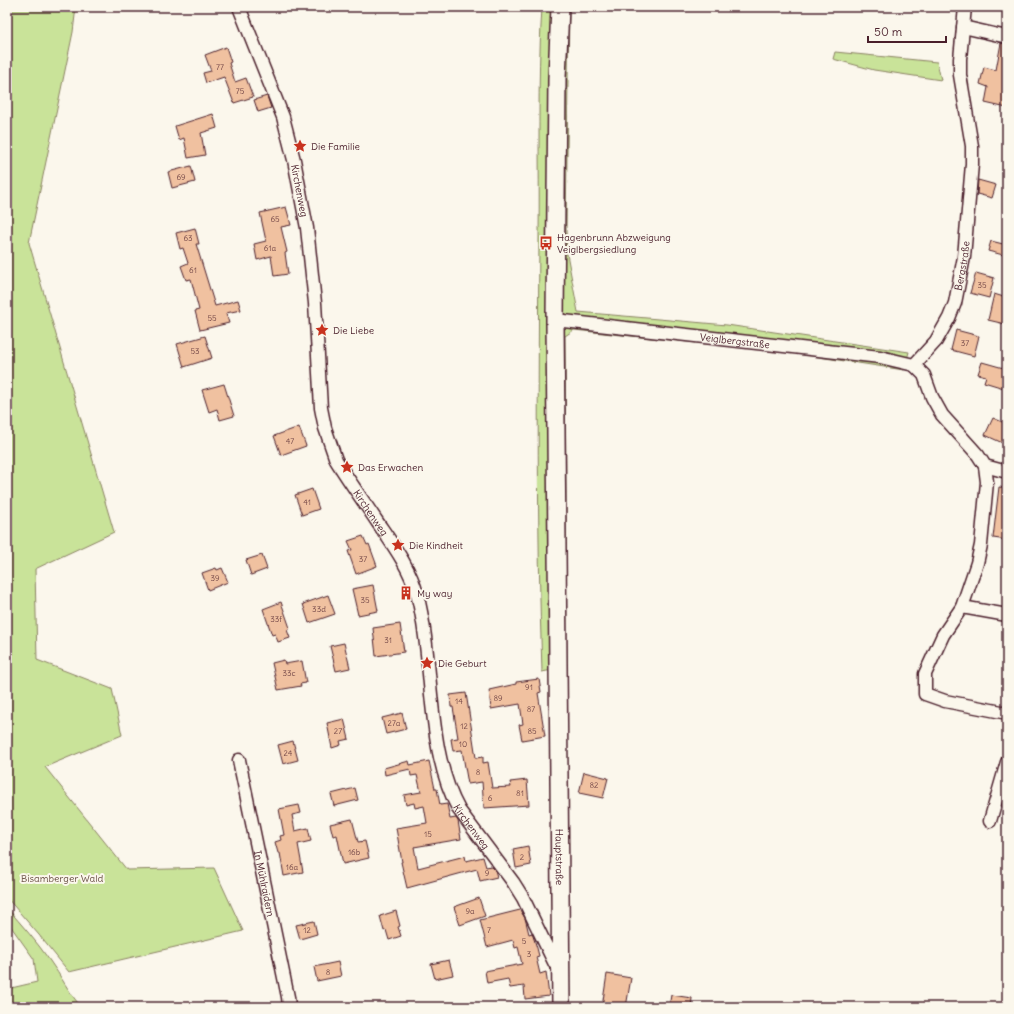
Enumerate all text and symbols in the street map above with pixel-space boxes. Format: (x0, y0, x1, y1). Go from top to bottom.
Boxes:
scale bar (868, 18, 946, 44)
text: 50 m (874, 24, 903, 39)
house number: 77 (216, 62, 224, 72)
house number: 75 (236, 86, 245, 96)
place icon: Die Familie (292, 138, 308, 154)
place label: Die Familie (311, 140, 360, 153)
street label: Kirchenweg (288, 163, 311, 218)
house number: 69 (176, 172, 186, 182)
house number: 65 (270, 214, 280, 224)
place label: Hagenbrunn Abzweigung Veiglbergsiedlung (557, 231, 671, 256)
house number: 63 (183, 233, 193, 243)
bus stop icon: Hagenbrunn Abzweigung Veiglbergsiedlung (538, 235, 554, 251)
street label: Bergstraße (951, 240, 972, 292)
house number: 61a (264, 243, 277, 253)
house number: 61 (189, 265, 197, 275)
house number: 35 (977, 280, 987, 290)
house number: 55 (207, 313, 217, 323)
place icon: Die Liebe (314, 322, 330, 338)
place label: Die Liebe (333, 324, 374, 337)
street label: Veiglbergstraße (699, 330, 771, 351)
house number: 37 (961, 338, 969, 348)
house number: 53 (190, 346, 200, 356)
house number: 47 (286, 436, 294, 446)
place icon: Das Erwachen (339, 459, 355, 475)
place label: Das Erwachen (358, 461, 423, 474)
street label: Kirchenweg (351, 487, 391, 538)
house number: 41 (303, 497, 311, 507)
place icon: Die Kindheit (390, 537, 406, 553)
place label: Die Kindheit (409, 539, 464, 552)
house number: 37 (359, 554, 367, 564)
house number: 39 (210, 573, 220, 583)
building icon: My way (398, 585, 414, 601)
place label: My way (417, 587, 452, 600)
house number: 35 (360, 595, 370, 605)
house number: 33d (312, 604, 326, 614)
house number: 33f (270, 614, 282, 624)
house number: 31 (384, 635, 392, 645)
place icon: Die Geburt (419, 655, 435, 671)
place label: Die Geburt (438, 657, 487, 670)
house number: 33c (282, 668, 296, 678)
house number: 91 (525, 682, 533, 692)
house number: 89 (493, 693, 503, 703)
house number: 14 (455, 696, 463, 706)
house number: 87 (527, 704, 535, 714)
house number: 27a (388, 718, 401, 728)
house number: 12 (460, 721, 468, 731)
house number: 27 (334, 726, 342, 736)
house number: 85 (527, 726, 537, 736)
house number: 10 (459, 739, 467, 749)
house number: 24 (284, 748, 293, 758)
house number: 8 (476, 767, 481, 777)
house number: 82 (590, 780, 599, 790)
house number: 81 (516, 788, 524, 798)
house number: 6 (488, 793, 493, 803)
street label: Kirchenweg (450, 802, 493, 852)
house number: 15 (424, 829, 432, 839)
street label: Hauptstraße (553, 829, 566, 885)
house number: 16b (348, 847, 361, 857)
street label: In Mühlraidern (251, 849, 278, 918)
house number: 2 (520, 852, 525, 862)
house number: 16a (286, 862, 299, 872)
house number: 9 (485, 868, 490, 878)
park label: Bisamberger Wald (21, 872, 103, 885)
house number: 9a (465, 906, 475, 916)
house number: 12 (303, 925, 311, 935)
house number: 7 (487, 925, 491, 935)
house number: 5 (522, 936, 527, 946)
house number: 3 (527, 949, 532, 959)
house number: 8 (326, 967, 331, 977)

